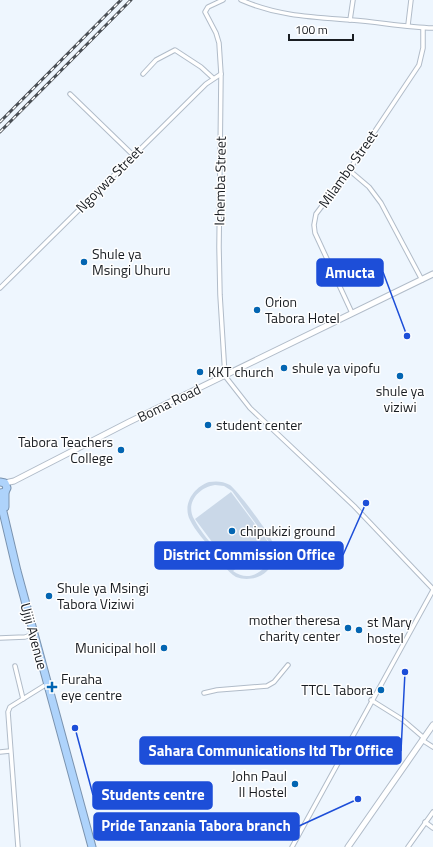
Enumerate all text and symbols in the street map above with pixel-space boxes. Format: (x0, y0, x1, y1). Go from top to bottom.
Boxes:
scale bar (289, 16, 353, 42)
text: 100 m (295, 20, 328, 39)
street label: Milambo Street (313, 125, 382, 212)
street label: Ichemba Street (208, 136, 231, 226)
street label: Ngoywa Street (70, 140, 147, 217)
place label: Shule ya Msingi Uhuru (92, 243, 170, 280)
marker: Shule ya Msingi Uhuru (79, 257, 89, 267)
callout: Amucta (317, 259, 383, 286)
text: Amucta (325, 261, 375, 284)
place label: Orion Tabora Hotel (265, 291, 340, 328)
marker: Orion Tabora Hotel (252, 305, 262, 315)
place label: shule ya vipofu (292, 357, 380, 378)
place label: KKT church (208, 361, 274, 382)
marker: shule ya vipofu (279, 363, 289, 373)
marker: KKT church (195, 367, 205, 377)
marker: shule ya viziwi (395, 371, 405, 381)
street label: Boma Road (134, 378, 204, 427)
place label: shule ya viziwi (376, 380, 424, 417)
place label: student center (216, 414, 302, 435)
marker: student center (203, 420, 213, 430)
place label: Tabora Teachers College (18, 431, 113, 468)
marker: Tabora Teachers College (116, 445, 126, 455)
place label: chipukizi ground (240, 520, 335, 541)
marker: chipukizi ground (227, 526, 237, 536)
callout: District Commission Office (155, 542, 343, 569)
text: District Commission Office (163, 543, 335, 566)
place label: Shule ya Msingi Tabora Viziwi (57, 577, 149, 614)
marker: Shule ya Msingi Tabora Viziwi (44, 591, 54, 601)
street label: Ujiji Avenue (16, 600, 53, 672)
place label: mother theresa charity center (249, 609, 340, 646)
place label: st Mary hostel (367, 611, 412, 648)
marker: mother theresa charity center (343, 623, 353, 633)
marker: st Mary hostel (354, 625, 364, 635)
place label: Municipal holl (75, 637, 156, 658)
marker: Municipal holl (159, 643, 169, 653)
place label: Furaha eye centre (61, 668, 122, 705)
place label: TTCL Tabora (301, 679, 373, 700)
marker: Furaha eye centre (46, 681, 58, 693)
marker: TTCL Tabora (376, 685, 386, 695)
callout: Sahara Communications ltd Tbr Office (140, 737, 401, 764)
text: Sahara Communications ltd Tbr Office (149, 739, 394, 762)
place label: John Paul II Hostel (232, 765, 287, 802)
marker: John Paul II Hostel (290, 779, 300, 789)
callout: Students centre (93, 782, 212, 809)
text: Students centre (101, 783, 205, 806)
callout: Pride Tanzania Tabora branch (94, 813, 299, 840)
text: Pride Tanzania Tabora branch (101, 814, 291, 837)

